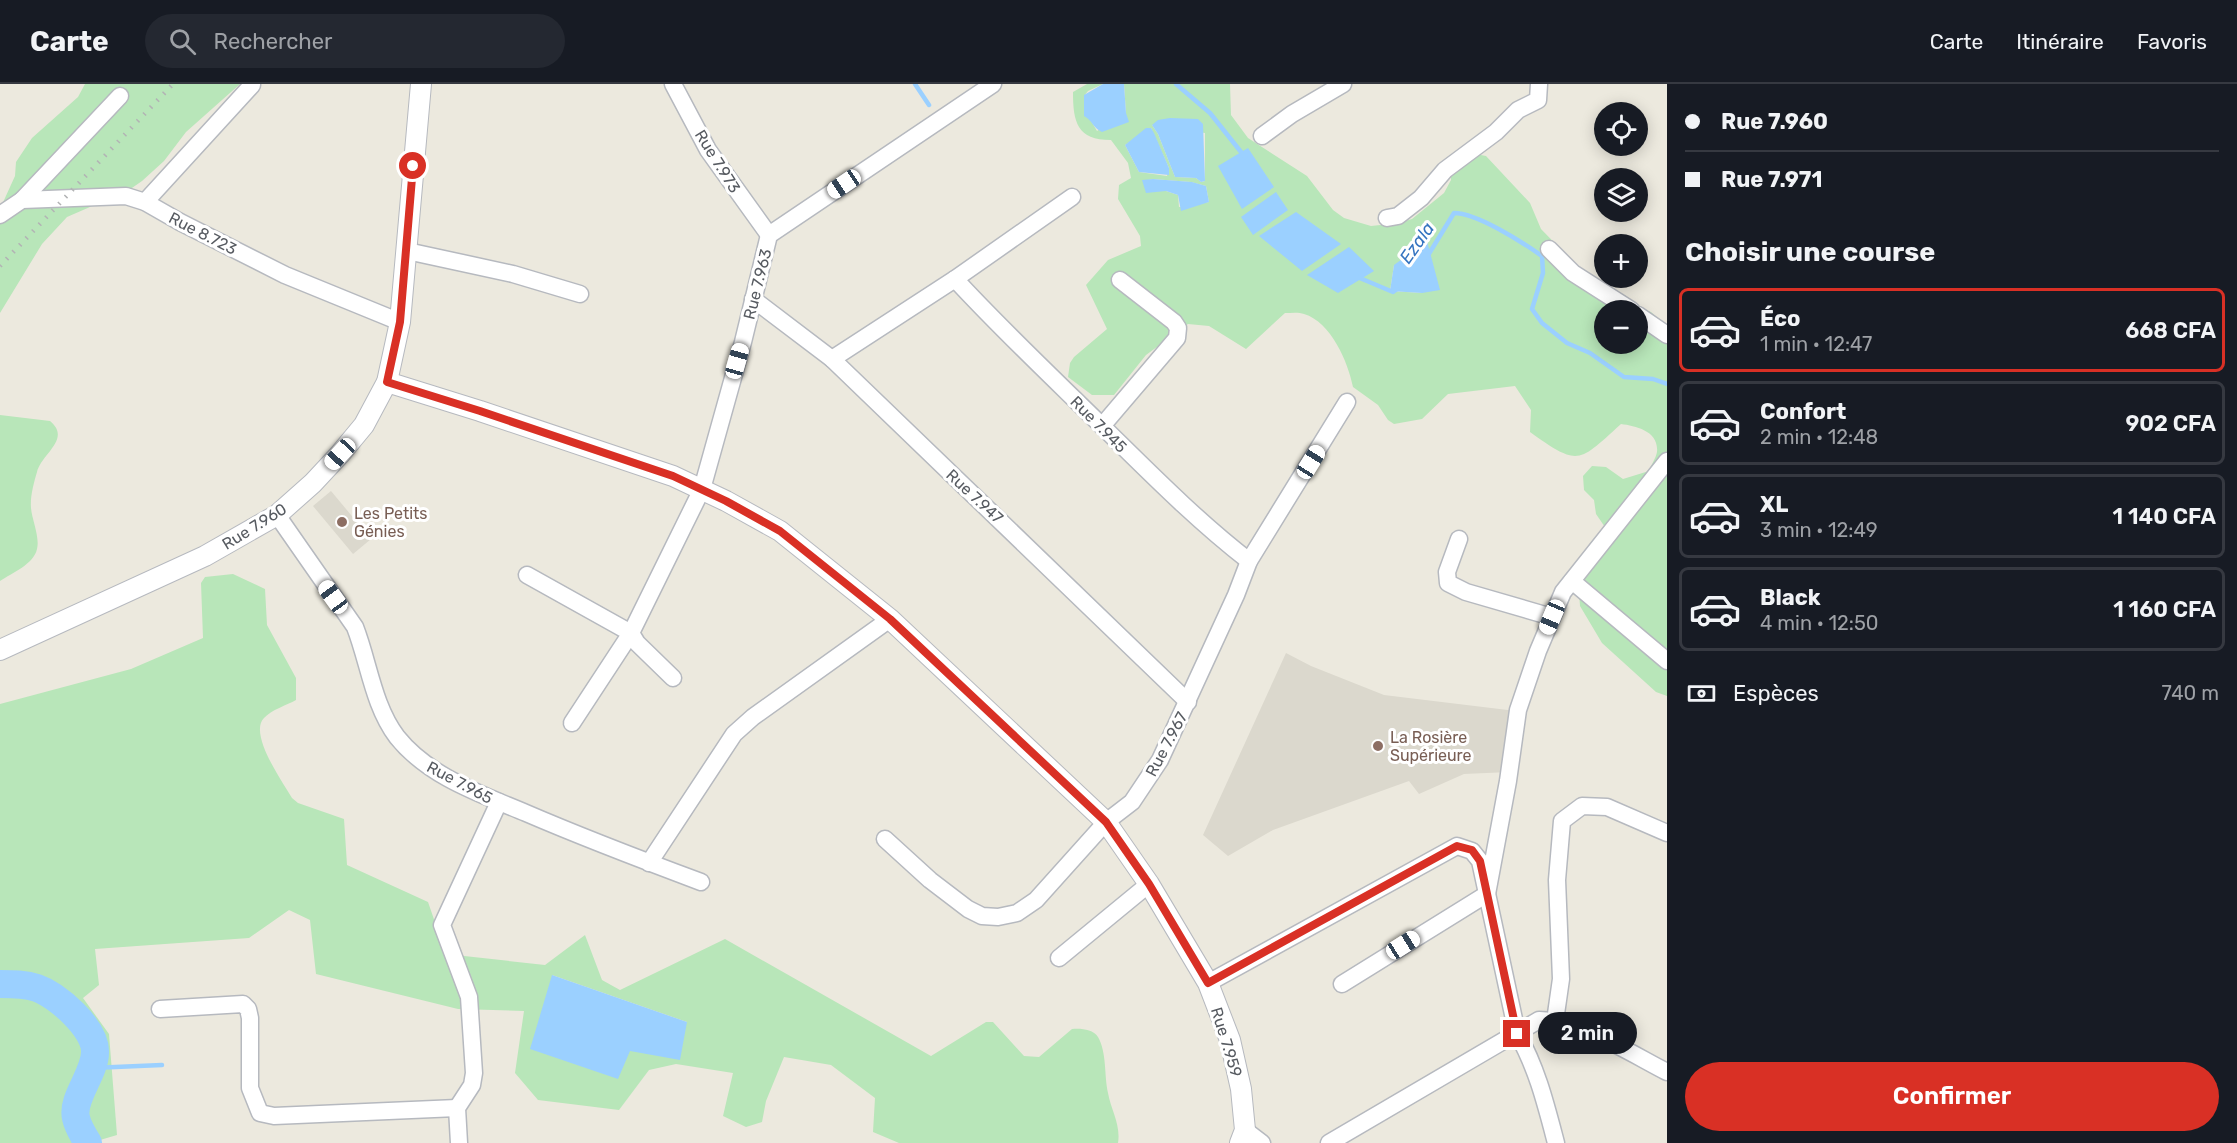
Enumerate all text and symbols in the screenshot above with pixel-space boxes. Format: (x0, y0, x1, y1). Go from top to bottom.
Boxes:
search box (145, 14, 565, 68)
text: Carte (30, 25, 109, 58)
icon: search (166, 25, 199, 58)
text: Rechercher (214, 28, 332, 55)
text: Carte (1930, 29, 1983, 54)
text: Itinéraire (2016, 29, 2104, 54)
text: Favoris (2137, 29, 2207, 54)
map controls (1594, 102, 1648, 354)
button: locate (1594, 102, 1648, 156)
text: Rue 7.960 (1721, 108, 1828, 135)
street label: Rue 7.973 (691, 126, 744, 196)
route start (399, 152, 426, 179)
car (824, 166, 864, 202)
text: Rue 7.971 (1721, 166, 1822, 193)
button: layers (1594, 168, 1648, 222)
street label: Rue 8.723 (166, 208, 240, 259)
water label: Ezala (1395, 218, 1439, 268)
button: + (1594, 234, 1648, 288)
text: Choisir une course (1685, 236, 1935, 268)
street label: Rue 7.963 (740, 247, 775, 321)
button: − (1594, 300, 1648, 354)
icon: car (1688, 303, 1742, 357)
text: Éco (1760, 305, 1800, 332)
text: 668 CFA (2125, 317, 2216, 344)
text: 1 min · 12:47 (1760, 332, 1872, 356)
car (723, 341, 751, 381)
street label: Rue 7.945 (1066, 392, 1131, 457)
icon: car (1688, 396, 1742, 450)
text: Confort (1760, 398, 1846, 425)
text: 902 CFA (2125, 410, 2216, 437)
text: 2 min · 12:48 (1760, 425, 1878, 449)
car (321, 435, 359, 473)
car (1294, 442, 1328, 482)
street label: Rue 7.947 (942, 465, 1007, 527)
icon: car (1688, 489, 1742, 543)
text: XL (1760, 491, 1788, 518)
street label: Rue 7.960 (218, 499, 290, 554)
text: 1 140 CFA (2113, 503, 2216, 530)
place label: Les Petits Génies (354, 504, 428, 541)
marker: Les Petits Génies (335, 515, 349, 529)
text: 3 min · 12:49 (1760, 518, 1878, 542)
car (315, 577, 351, 617)
icon: car (1688, 582, 1742, 636)
text: Black (1760, 584, 1821, 611)
text: 1 160 CFA (2113, 596, 2216, 623)
car (1537, 597, 1567, 637)
text: 4 min · 12:50 (1760, 611, 1878, 635)
icon: cash (1685, 677, 1718, 710)
text: Espèces (1733, 680, 1819, 707)
text: 740 m (2162, 681, 2219, 705)
street label: Rue 7.967 (1142, 709, 1191, 780)
place label: La Rosière Supérieure (1390, 728, 1472, 765)
marker: La Rosière Supérieure (1371, 739, 1385, 753)
street label: Rue 7.965 (424, 757, 496, 808)
car (1383, 928, 1423, 962)
street label: Rue 7.959 (1207, 1005, 1246, 1079)
callout: 2 min (1538, 1013, 1637, 1055)
route end (1503, 1020, 1530, 1047)
text: 2 min (1561, 1021, 1614, 1045)
button: Confirmer (1685, 1062, 2219, 1131)

